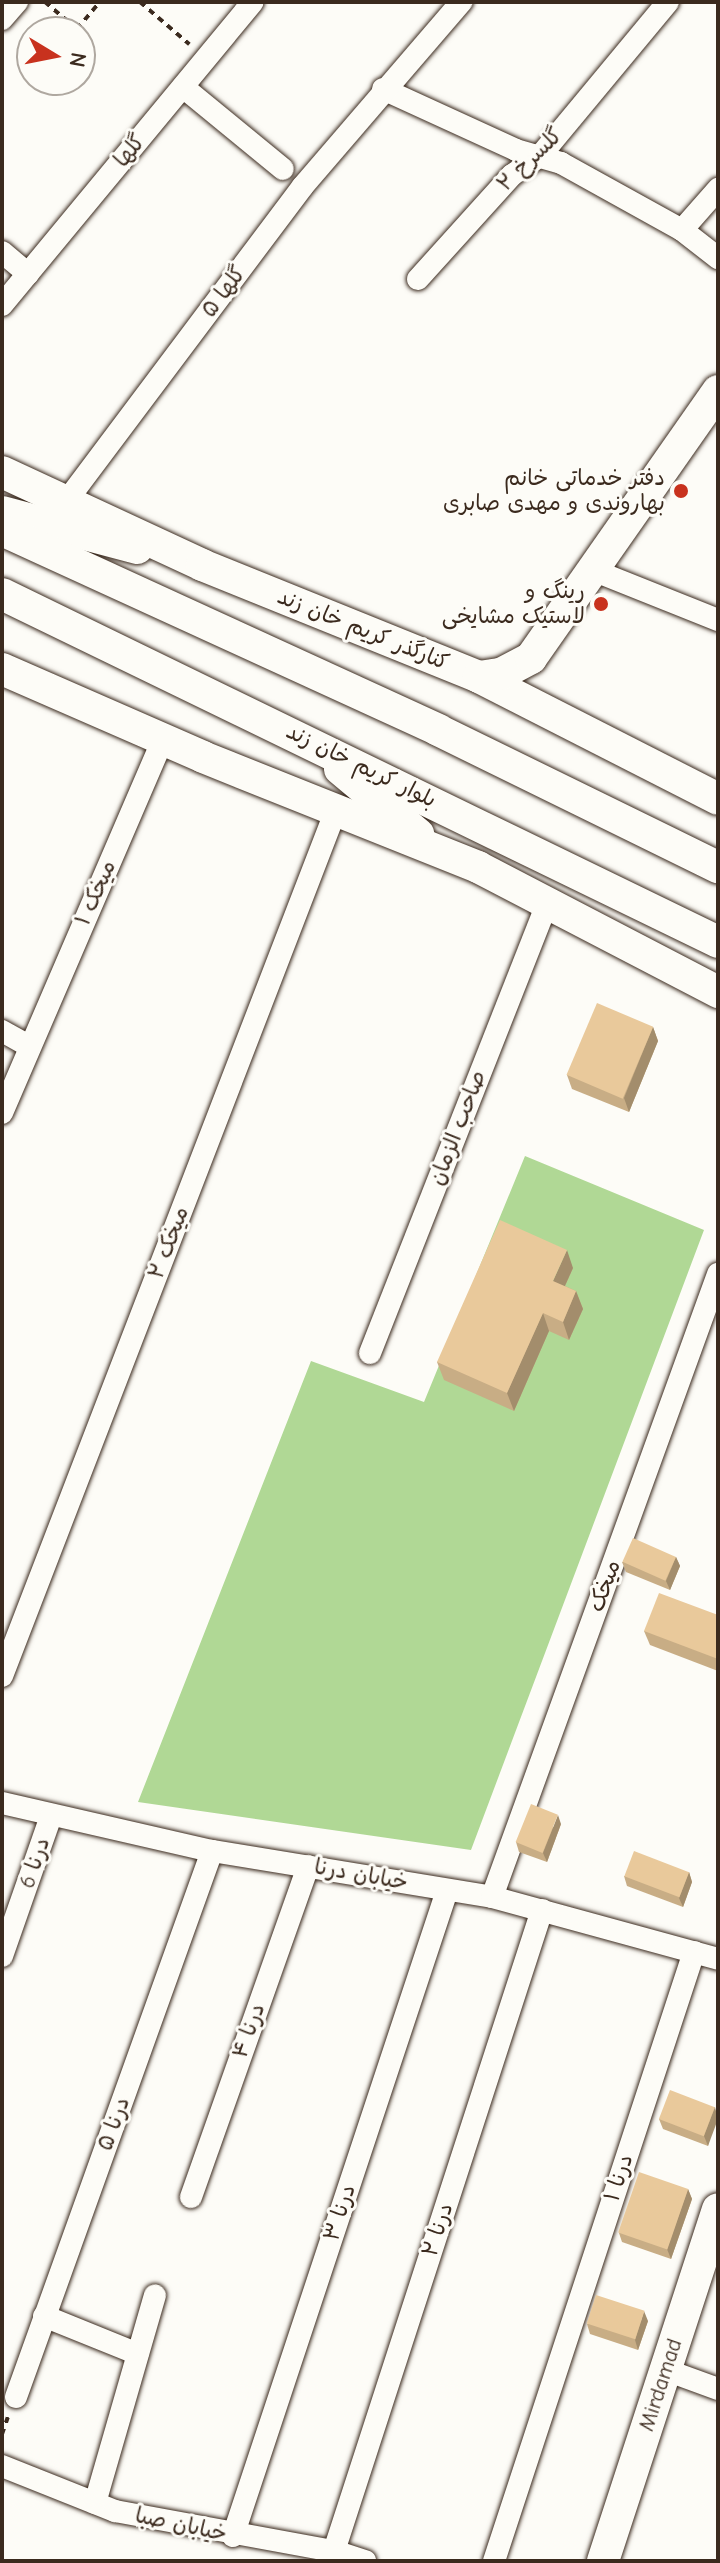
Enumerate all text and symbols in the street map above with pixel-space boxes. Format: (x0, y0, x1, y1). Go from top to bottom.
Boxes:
north arrow (16, 16, 96, 96)
text: N (64, 50, 92, 69)
street label: گلسرخ ۲ (492, 123, 568, 197)
street label: گلها (109, 129, 151, 173)
street label: گلها ۵ (196, 261, 252, 323)
place label: دفتر خدماتی خانم بهاروندی و مهدی صابری (443, 465, 665, 516)
marker: دفتر خدماتی خانم بهاروندی و مهدی صابری (672, 482, 690, 500)
place label: رینگ و لاستیک مشایخی (442, 578, 585, 630)
street label: کنارگذر کریم خان زند (273, 584, 453, 676)
marker: رینگ و لاستیک مشایخی (592, 595, 610, 613)
street label: بلوار کریم خان زند (282, 718, 440, 814)
street label: میخک ۱ (70, 856, 122, 930)
street label: صاحب الزمان (424, 1067, 492, 1189)
street label: میخک ۲ (143, 1203, 195, 1283)
street label: میخک (583, 1556, 627, 1616)
street label: درنا 6 (14, 1834, 56, 1892)
street label: خیابان درنا (312, 1854, 410, 1896)
street label: درنا ۴ (227, 2000, 271, 2062)
street label: درنا ۵ (92, 2094, 136, 2154)
street label: درنا ۱ (599, 2151, 639, 2205)
street label: درنا ۳ (318, 2181, 362, 2245)
street label: درنا ۲ (417, 2200, 459, 2260)
street label: Mirdamad (634, 2335, 688, 2435)
street label: خیابان صبا (133, 2502, 229, 2548)

